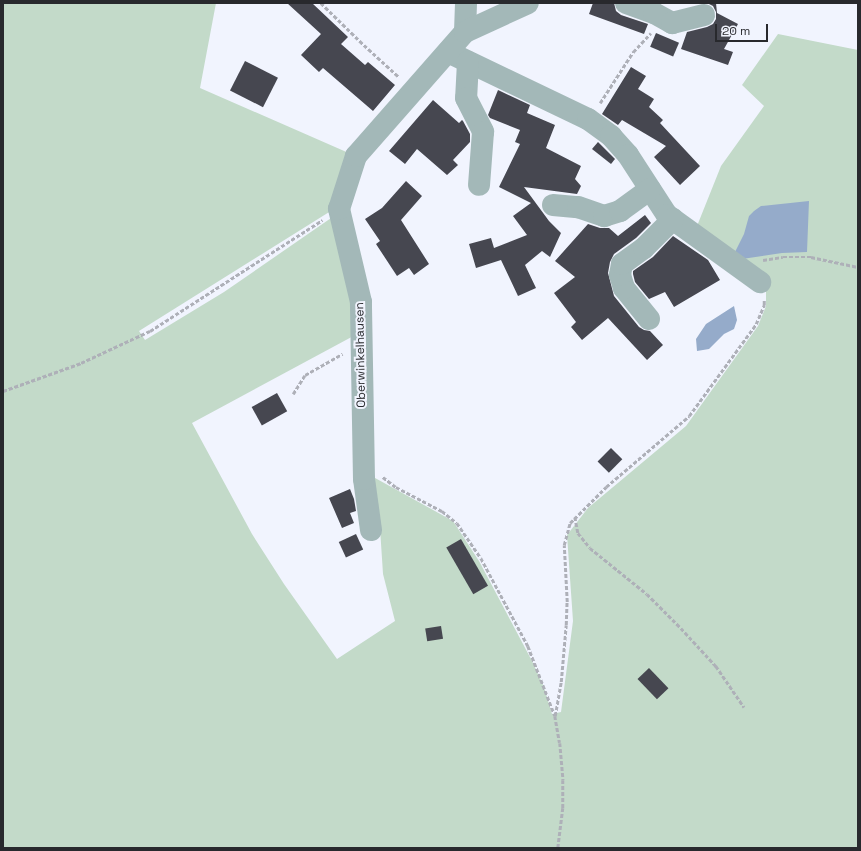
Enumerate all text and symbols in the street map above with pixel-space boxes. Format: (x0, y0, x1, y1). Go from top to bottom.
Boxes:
scale bar (717, 16, 770, 42)
text: 20 m (722, 23, 750, 39)
street label: Oberwinkelhausen (353, 302, 369, 408)

